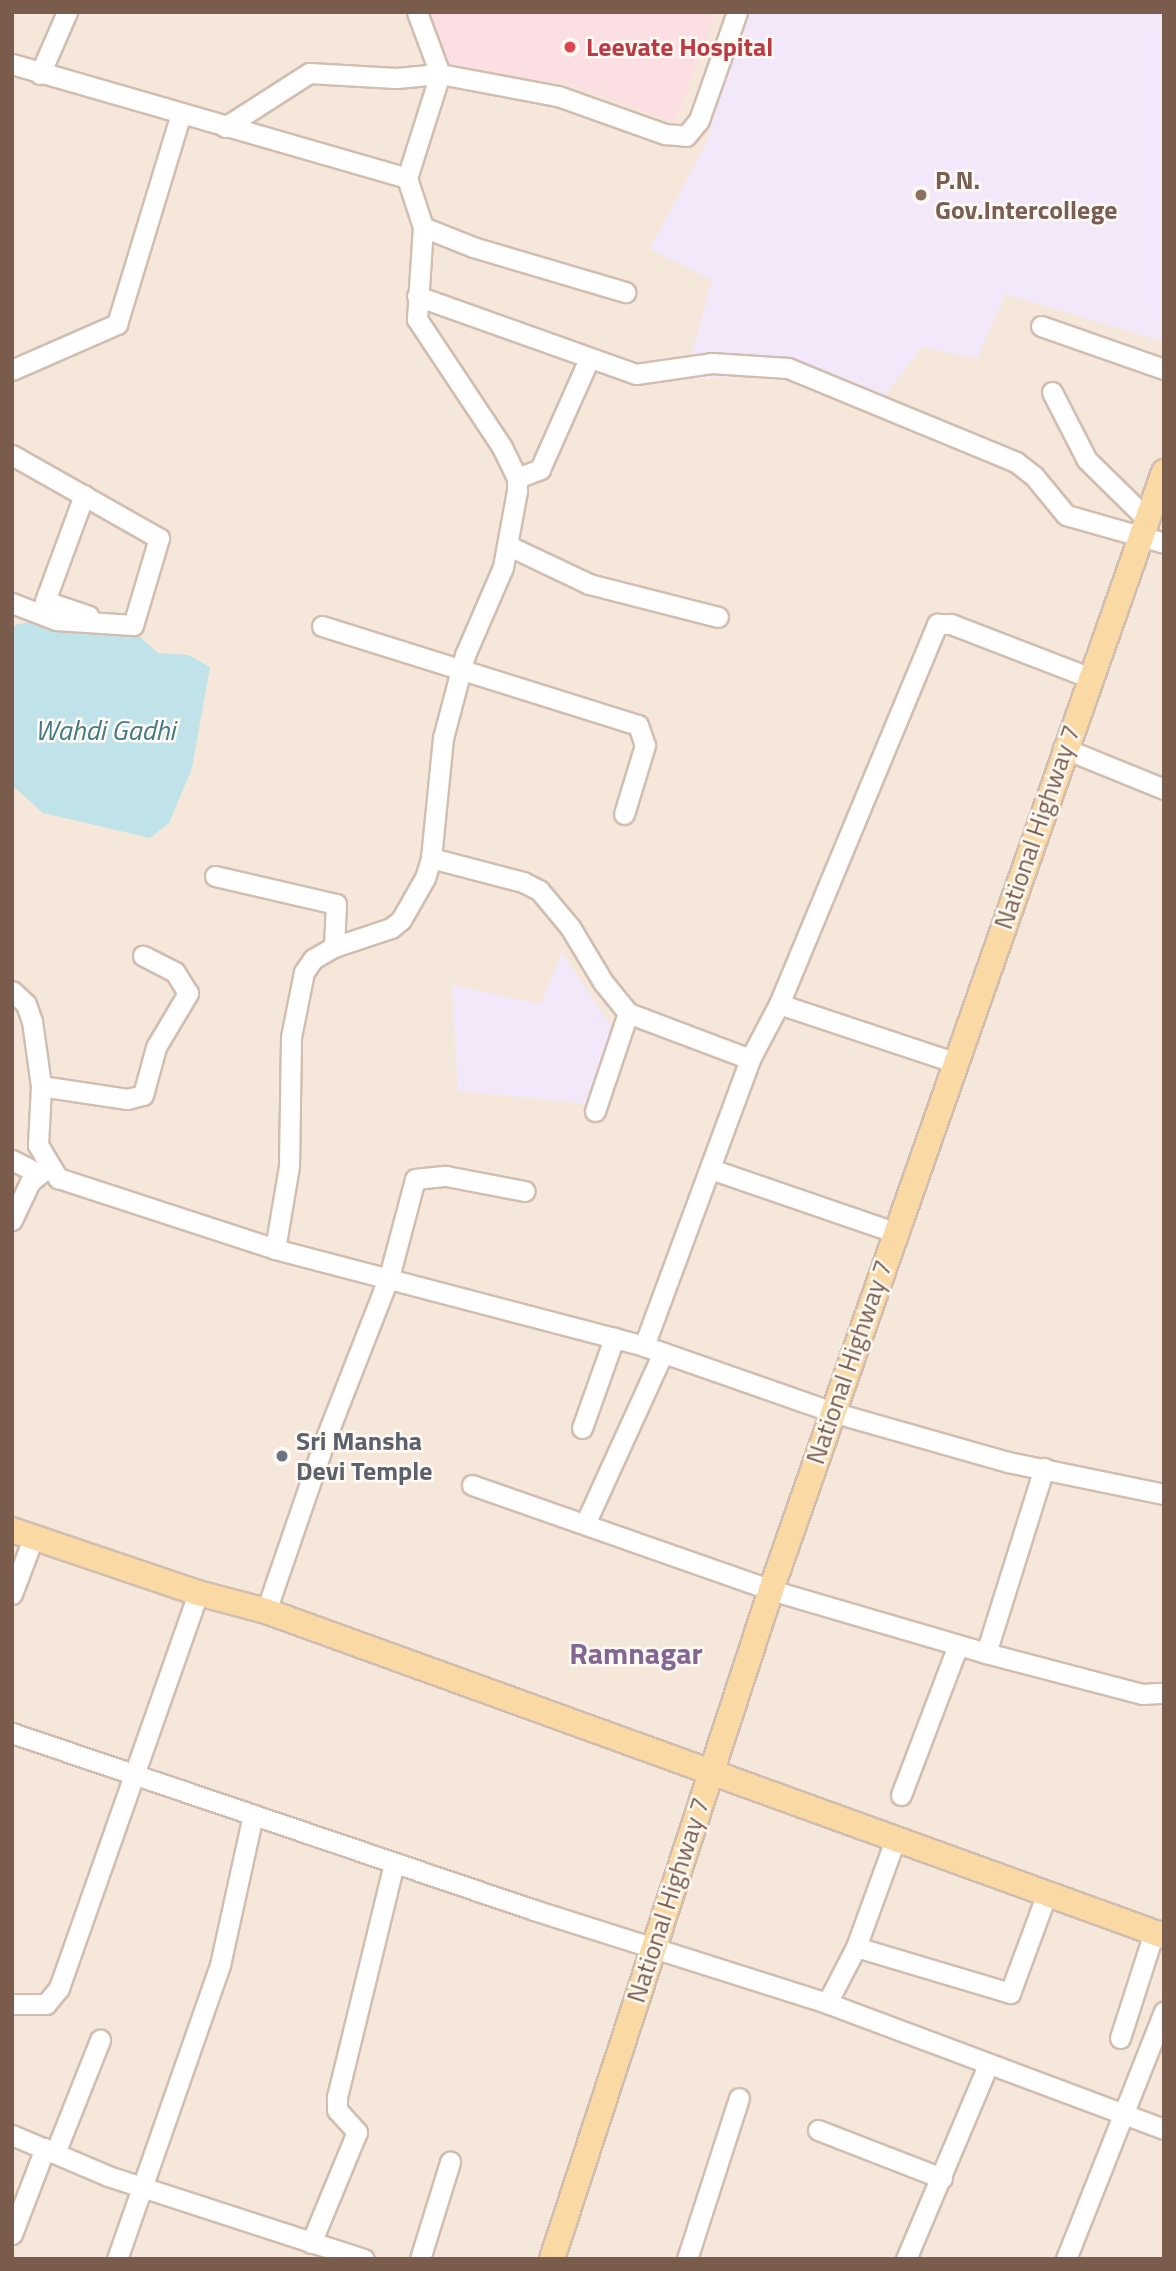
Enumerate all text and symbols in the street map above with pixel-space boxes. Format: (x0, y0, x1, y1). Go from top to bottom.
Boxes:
place label: Leevate Hospital (586, 31, 773, 63)
marker: Leevate Hospital (560, 37, 580, 57)
place label: P.N. Gov.Intercollege (935, 164, 1118, 226)
marker: P.N. Gov.Intercollege (913, 187, 929, 203)
water label: Wahdi Gadhi (35, 713, 175, 747)
street label: National Highway 7 (987, 721, 1087, 933)
street label: National Highway 7 (799, 1256, 899, 1468)
place label: Sri Mansha Devi Temple (296, 1425, 432, 1486)
marker: Sri Mansha Devi Temple (274, 1448, 290, 1464)
district label: Ramnagar (569, 1635, 703, 1671)
street label: National Highway 7 (620, 1794, 716, 2006)

